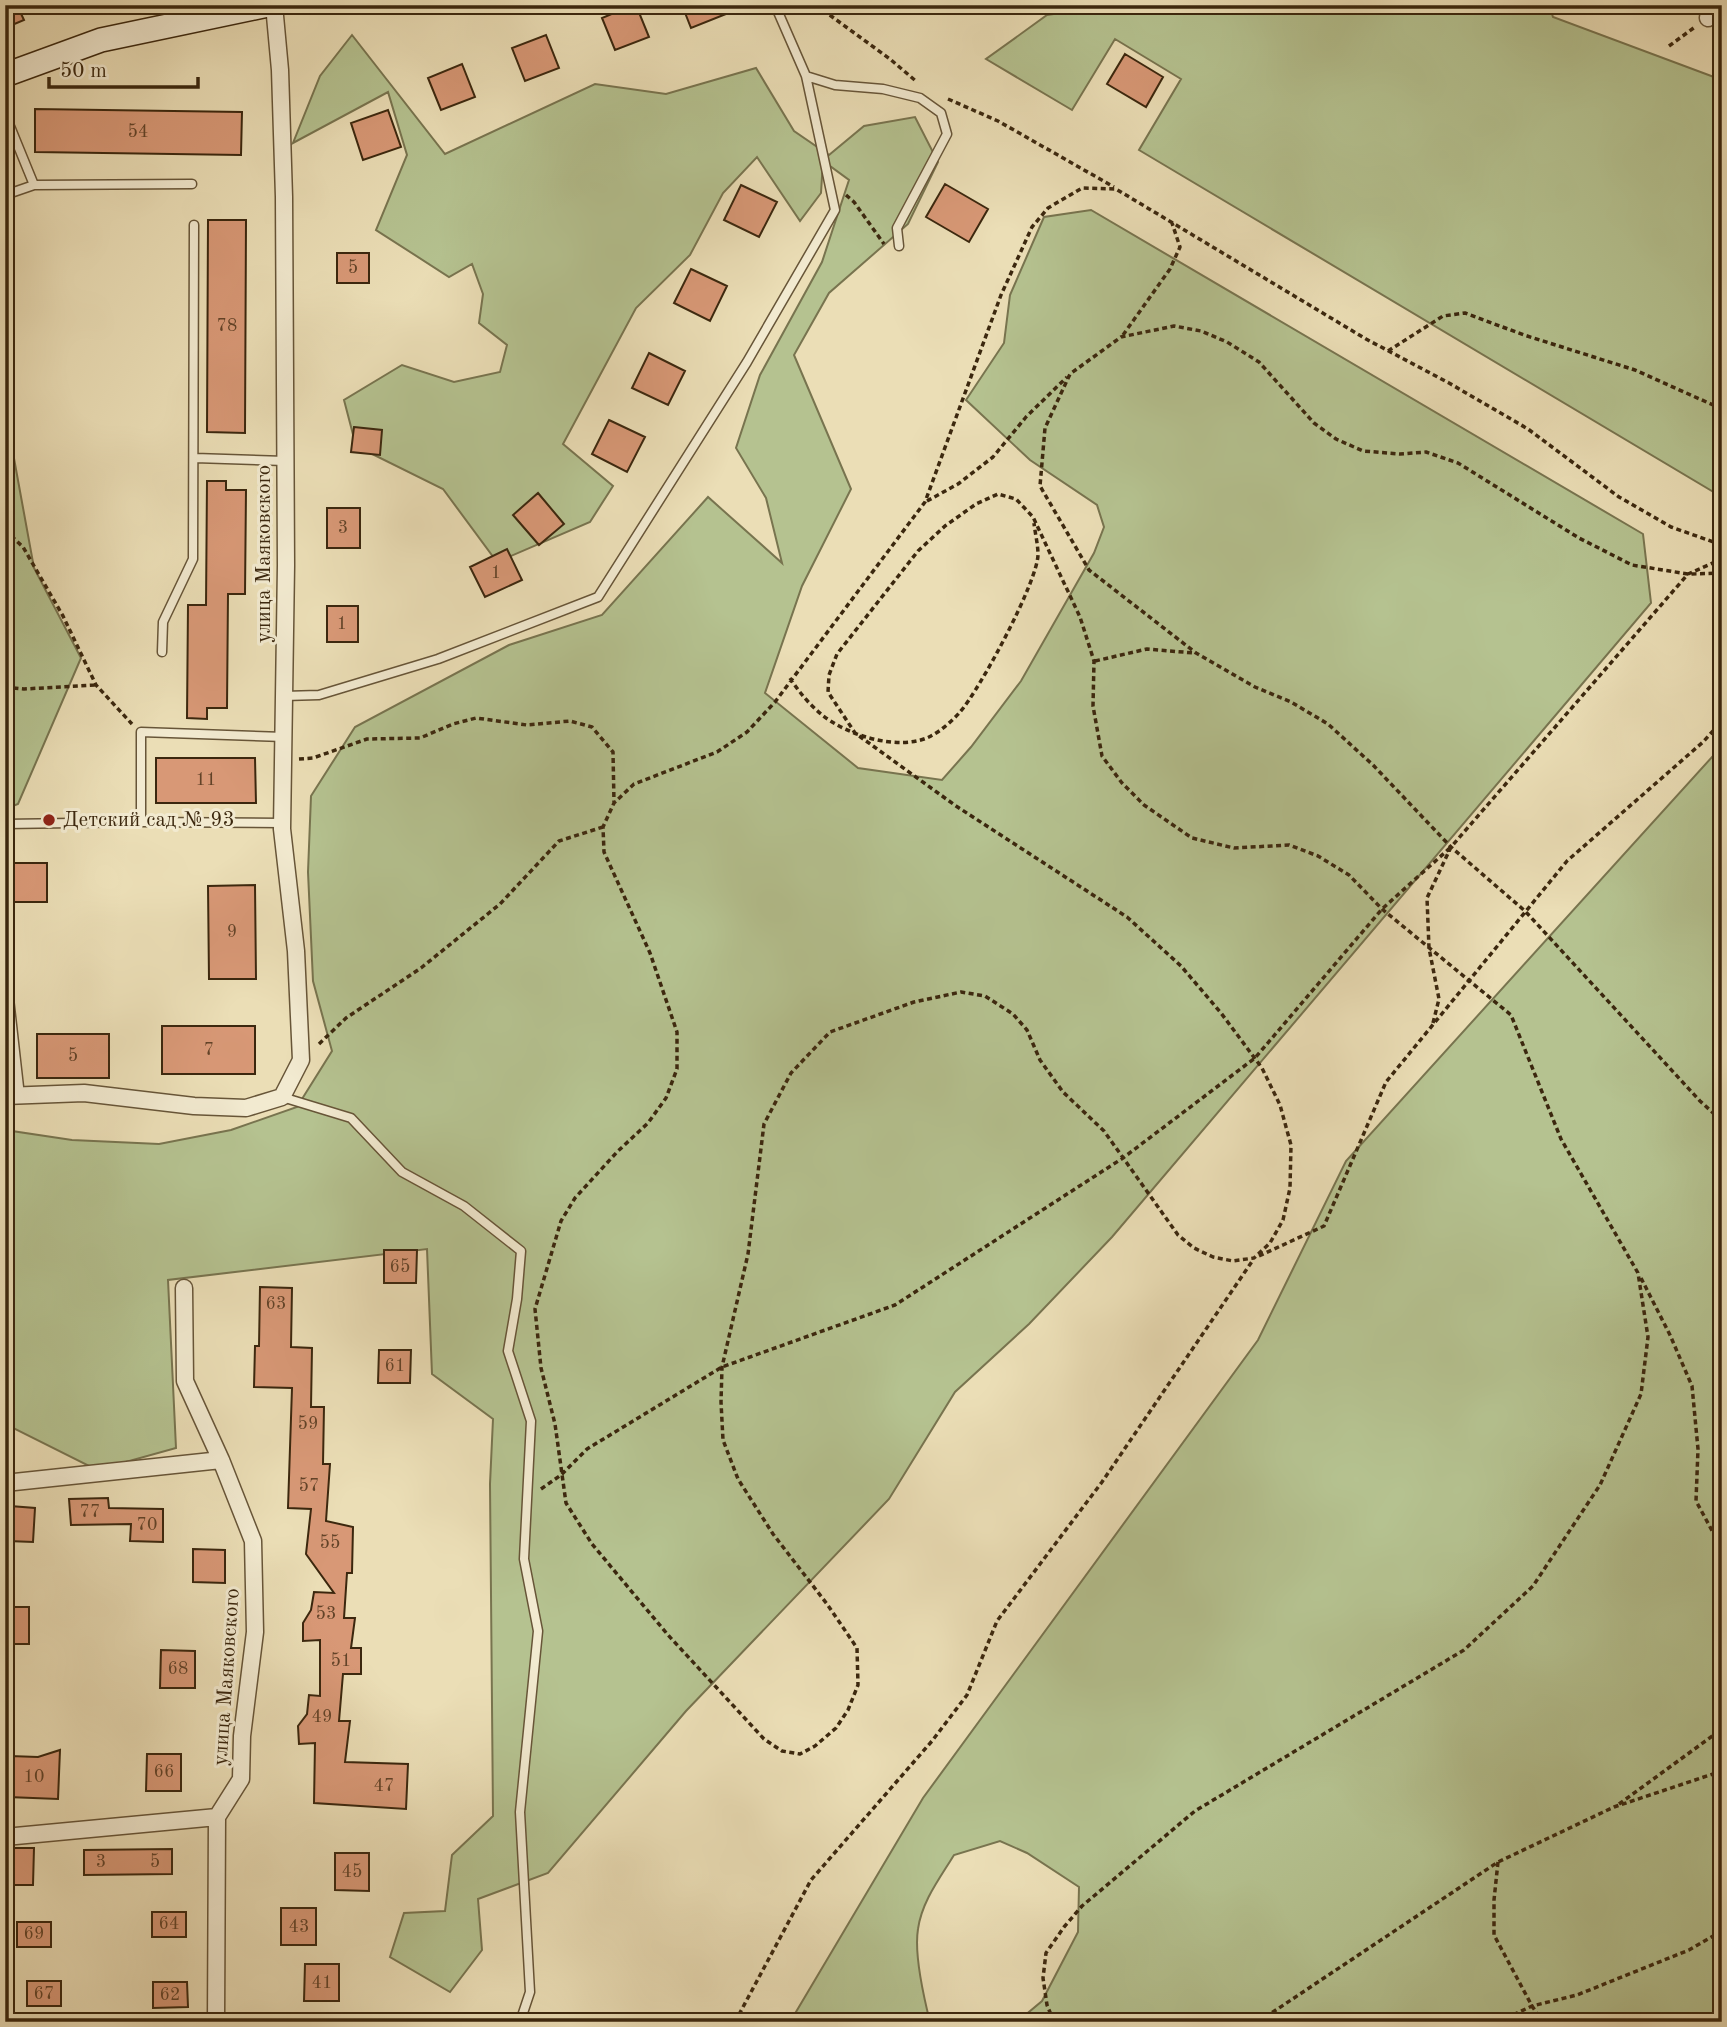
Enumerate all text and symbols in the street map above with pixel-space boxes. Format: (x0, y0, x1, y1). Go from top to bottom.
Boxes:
scale bar (49, 46, 198, 90)
text: 50 m (60, 61, 107, 82)
house number: 54 (128, 123, 148, 141)
house number: 5 (348, 259, 358, 277)
house number: 78 (217, 317, 237, 335)
street label: улица Маяковского (254, 465, 275, 643)
house number: 3 (338, 519, 348, 537)
house number: 1 (491, 564, 501, 582)
house number: 1 (337, 615, 347, 633)
house number: 11 (196, 771, 216, 789)
place label: Детский сад № 93 (63, 810, 235, 831)
marker: Детский сад № 93 (41, 812, 57, 828)
house number: 9 (227, 923, 237, 941)
house number: 7 (204, 1041, 214, 1059)
house number: 5 (68, 1047, 78, 1065)
house number: 65 (390, 1258, 410, 1276)
house number: 63 (266, 1295, 286, 1313)
house number: 61 (385, 1357, 405, 1375)
house number: 59 (298, 1415, 318, 1433)
house number: 57 (299, 1477, 319, 1495)
house number: 77 (80, 1503, 100, 1521)
house number: 70 (137, 1516, 157, 1534)
house number: 55 (320, 1534, 340, 1552)
street label: улица Маяковского (210, 1587, 244, 1767)
house number: 53 (316, 1605, 336, 1623)
house number: 51 (331, 1652, 351, 1670)
house number: 68 (168, 1660, 188, 1678)
house number: 49 (312, 1708, 332, 1726)
house number: 66 (154, 1763, 174, 1781)
house number: 10 (24, 1768, 44, 1786)
house number: 47 (374, 1777, 394, 1795)
house number: 3 (96, 1853, 106, 1871)
house number: 5 (150, 1853, 160, 1871)
house number: 45 (342, 1863, 362, 1881)
house number: 64 (159, 1915, 179, 1933)
house number: 43 (289, 1918, 309, 1936)
house number: 69 (24, 1925, 44, 1943)
house number: 41 (312, 1974, 332, 1992)
house number: 67 (34, 1985, 54, 2003)
house number: 62 (160, 1986, 180, 2004)

